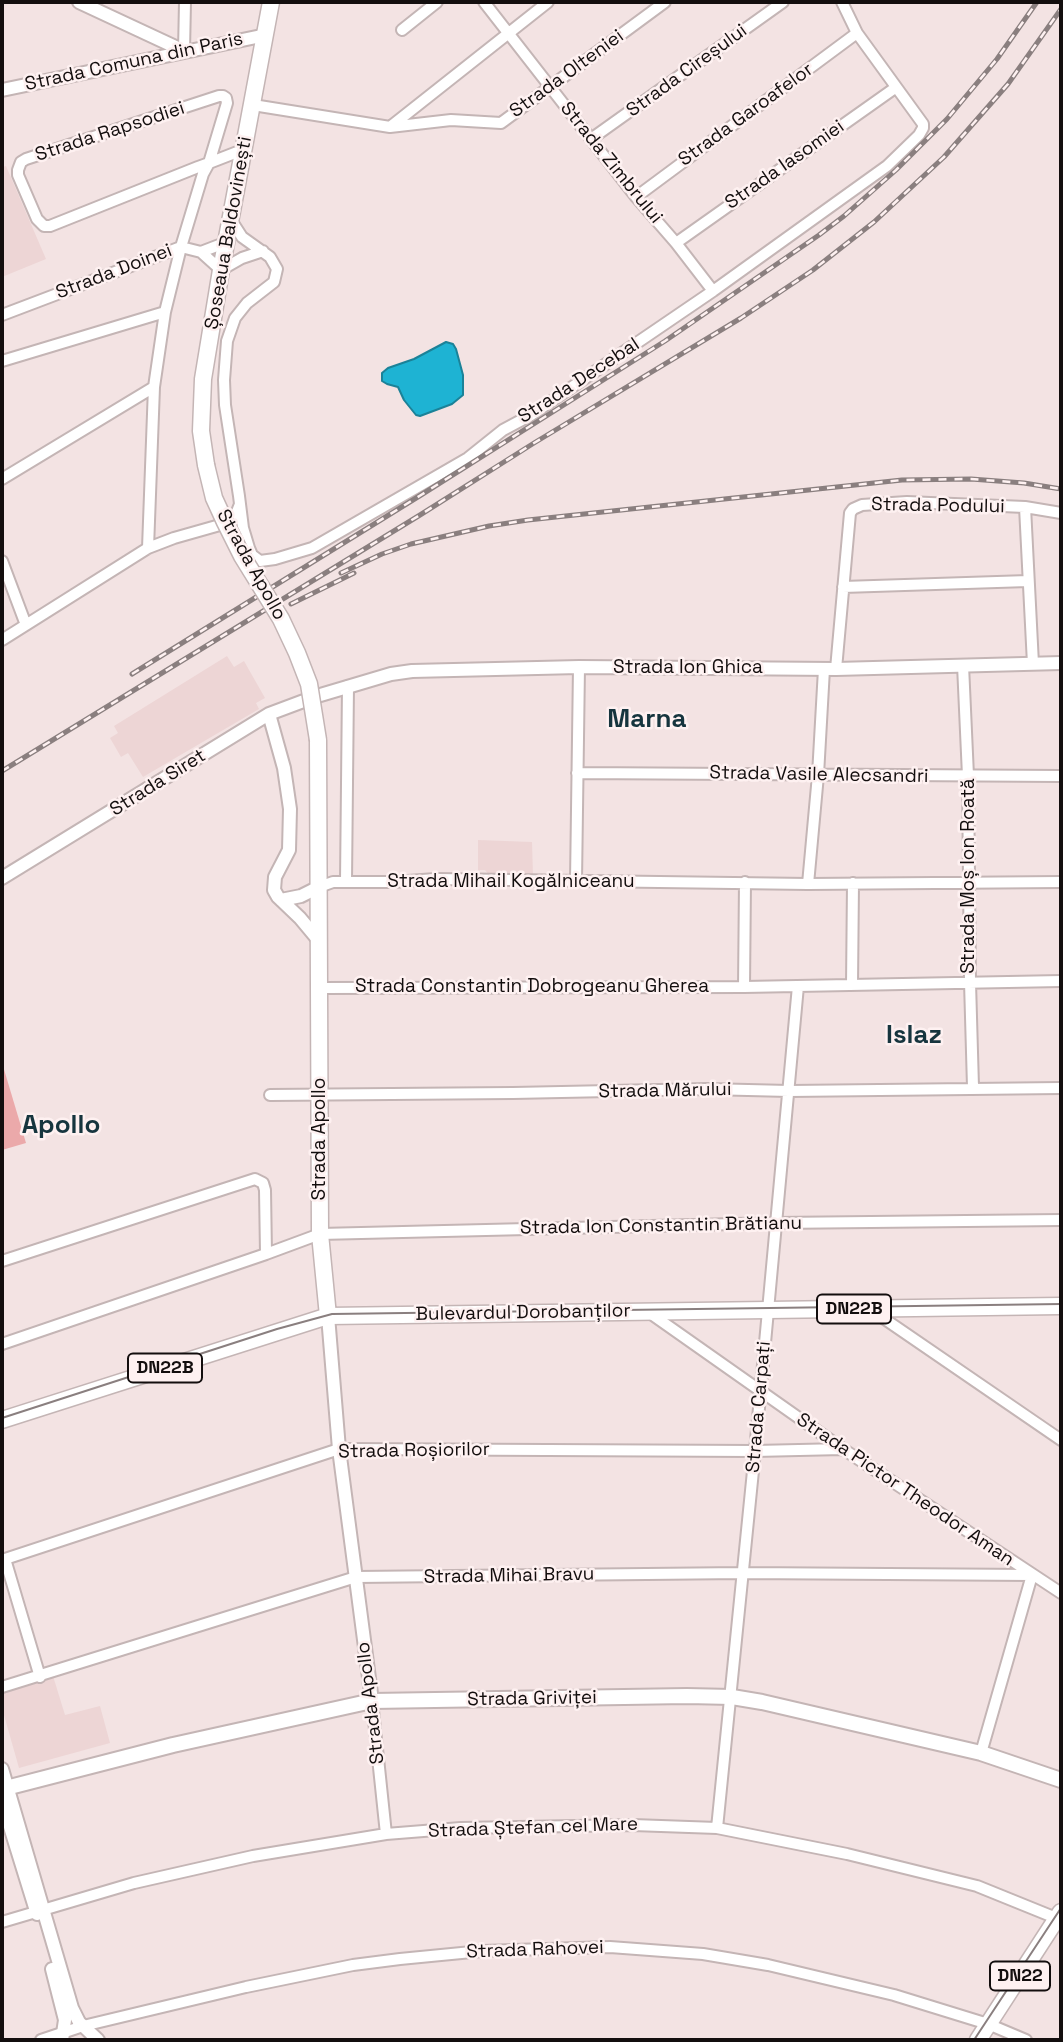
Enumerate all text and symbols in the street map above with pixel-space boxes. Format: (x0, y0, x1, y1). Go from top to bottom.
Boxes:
street label: Strada Cireșului (622, 20, 752, 122)
street label: Strada Olteniei (506, 25, 628, 123)
street label: Strada Comuna din Paris (23, 28, 245, 96)
street label: Strada Garoafelor (674, 58, 818, 172)
street label: Strada Rapsodiei (32, 97, 188, 167)
street label: Strada Zimbrului (555, 98, 667, 228)
street label: Strada Iasomiei (721, 115, 849, 215)
street label: Șoseaua Baldovinești (201, 135, 257, 331)
street label: Strada Doinei (53, 239, 175, 305)
street label: Strada Decebal (514, 333, 644, 429)
street label: Strada Podului (871, 493, 1005, 519)
street label: Strada Apollo (211, 506, 291, 624)
street label: Strada Ion Ghica (613, 657, 763, 679)
district label: Marna (607, 704, 687, 736)
street label: Strada Siret (106, 745, 210, 821)
street label: Strada Vasile Alecsandri (709, 762, 929, 788)
street label: Strada Moș Ion Roată (958, 778, 980, 974)
street label: Strada Mihail Kogălniceanu (387, 871, 635, 893)
street label: Strada Constantin Dobrogeanu Gherea (355, 976, 709, 998)
district label: Islaz (886, 1020, 942, 1052)
street label: Strada Apollo (309, 1078, 331, 1200)
street label: Strada Mărului (598, 1078, 732, 1104)
district label: Apollo (22, 1110, 100, 1142)
street label: Strada Ion Constantin Brătianu (520, 1212, 802, 1240)
road number: DN22B (817, 1294, 891, 1324)
street label: Bulevardul Dorobanților (415, 1300, 631, 1326)
street label: Strada Carpați (742, 1340, 776, 1474)
road number: DN22B (128, 1353, 202, 1382)
street label: Strada Pictor Theodor Aman (792, 1408, 1018, 1572)
street label: Strada Roșiorilor (338, 1438, 490, 1464)
street label: Strada Mihai Bravu (423, 1563, 595, 1589)
street label: Strada Apollo (352, 1641, 390, 1765)
street label: Strada Griviței (467, 1686, 597, 1712)
street label: Strada Ștefan cel Mare (428, 1813, 638, 1843)
street label: Strada Rahovei (466, 1936, 604, 1964)
road number: DN22 (990, 1962, 1050, 1990)

